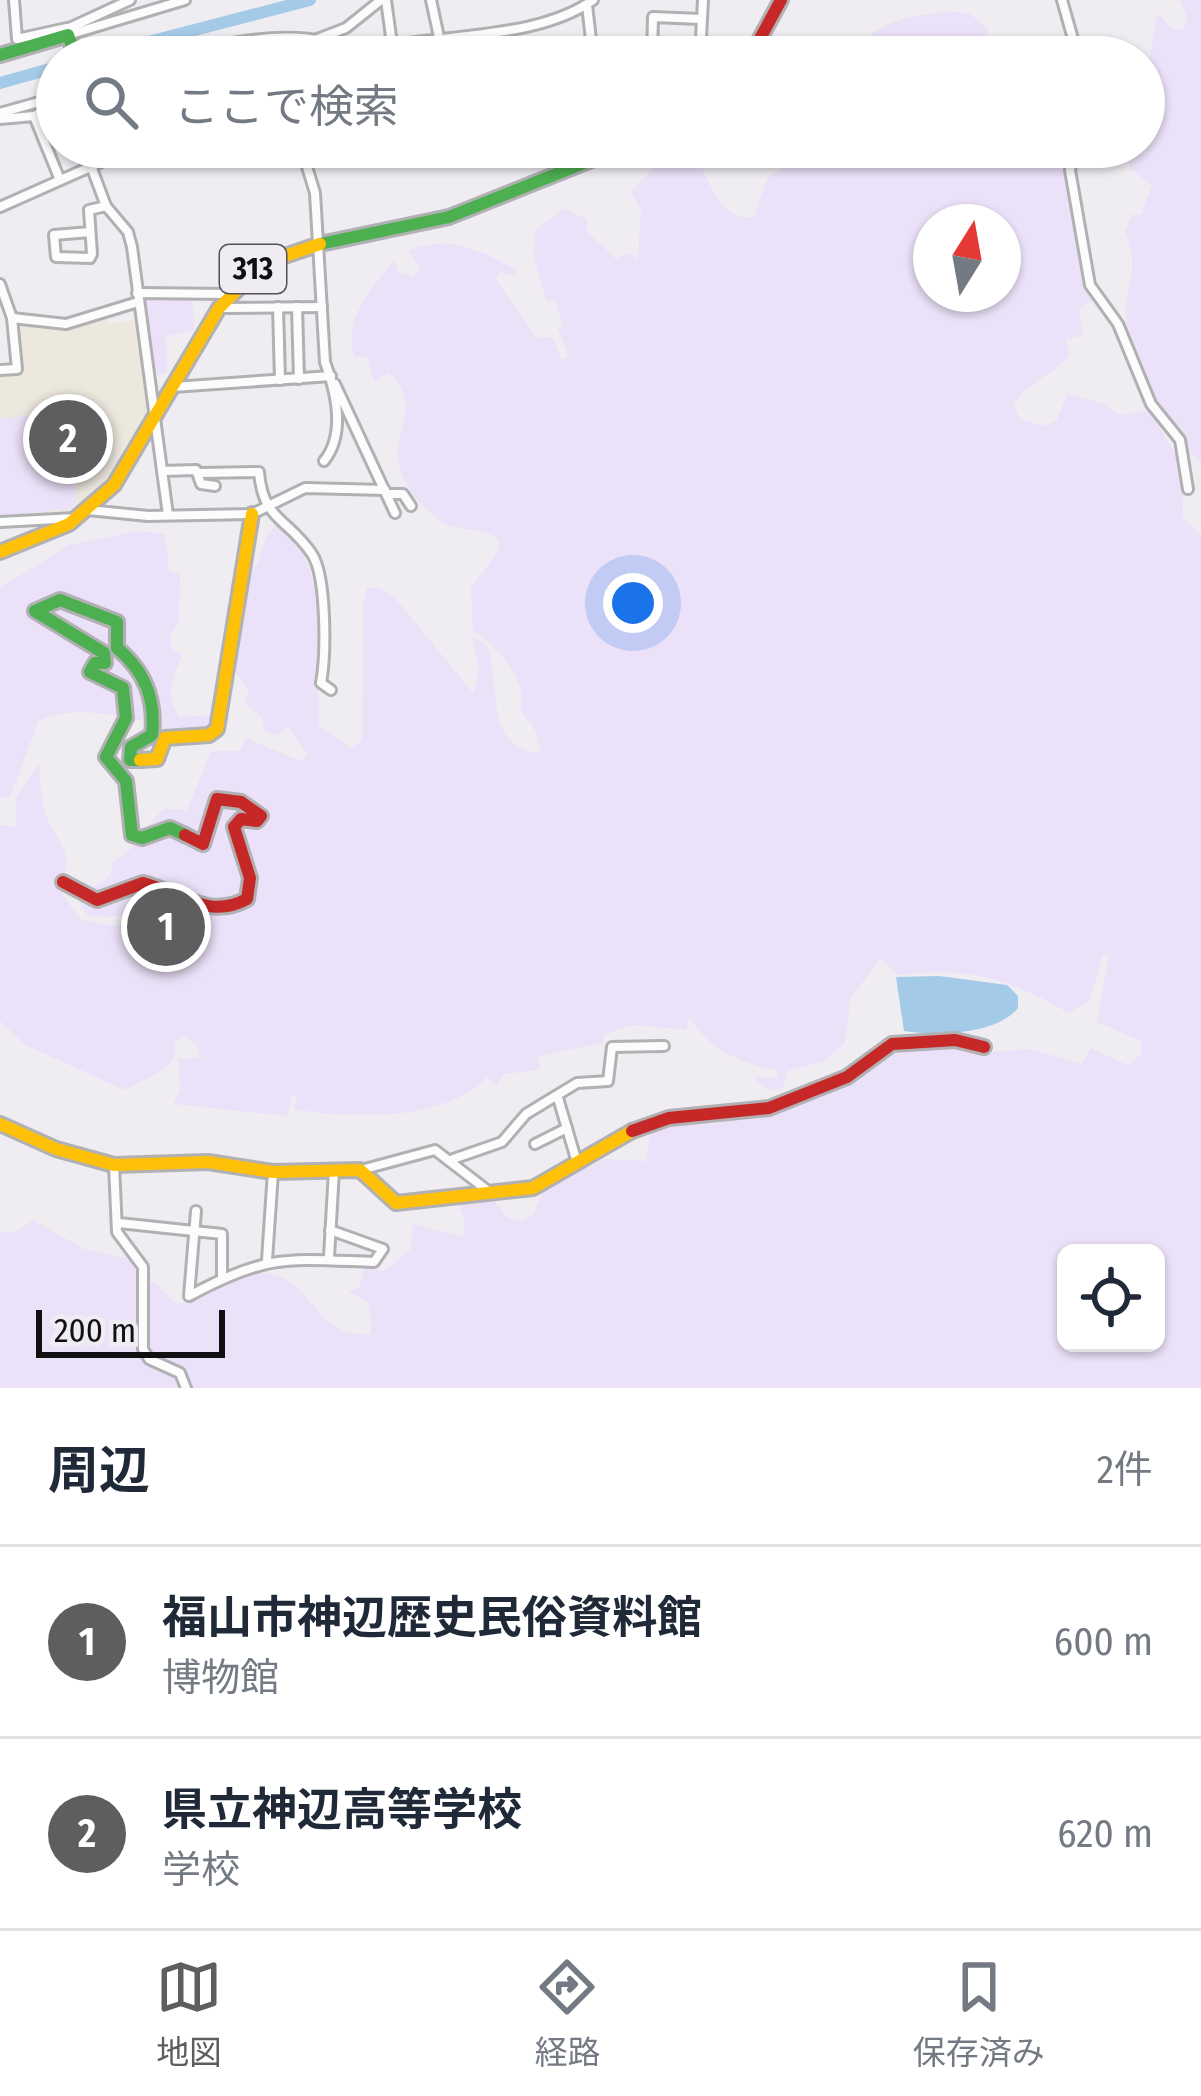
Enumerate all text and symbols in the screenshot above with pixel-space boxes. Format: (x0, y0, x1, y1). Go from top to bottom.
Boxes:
search box (36, 36, 1165, 168)
icon: search (78, 69, 144, 135)
text: ここで検索 (174, 80, 399, 134)
north arrow (913, 204, 1021, 312)
road number: 313 (220, 245, 286, 293)
pin: 2 (29, 394, 107, 484)
your location (603, 573, 663, 633)
pin: 1 (127, 882, 205, 972)
map controls (1057, 1244, 1165, 1352)
button: locate (1057, 1244, 1165, 1352)
scale bar (36, 1304, 225, 1357)
text: 200 m (54, 1311, 136, 1351)
text: 周辺 (48, 1440, 150, 1502)
text: 2件 (1097, 1447, 1153, 1493)
text: 福山市神辺歴史民俗資料館 (162, 1591, 702, 1645)
text: 1 (79, 1619, 95, 1665)
text: 600 m (1054, 1619, 1153, 1665)
text: 博物館 (162, 1655, 279, 1701)
text: 県立神辺高等学校 (162, 1783, 522, 1837)
text: 2 (78, 1811, 96, 1857)
text: 620 m (1057, 1811, 1153, 1857)
text: 学校 (162, 1847, 240, 1893)
tab: 地図 (156, 1954, 222, 2074)
tab: 経路 (534, 1954, 600, 2074)
tab: 保存済み (913, 1954, 1045, 2074)

